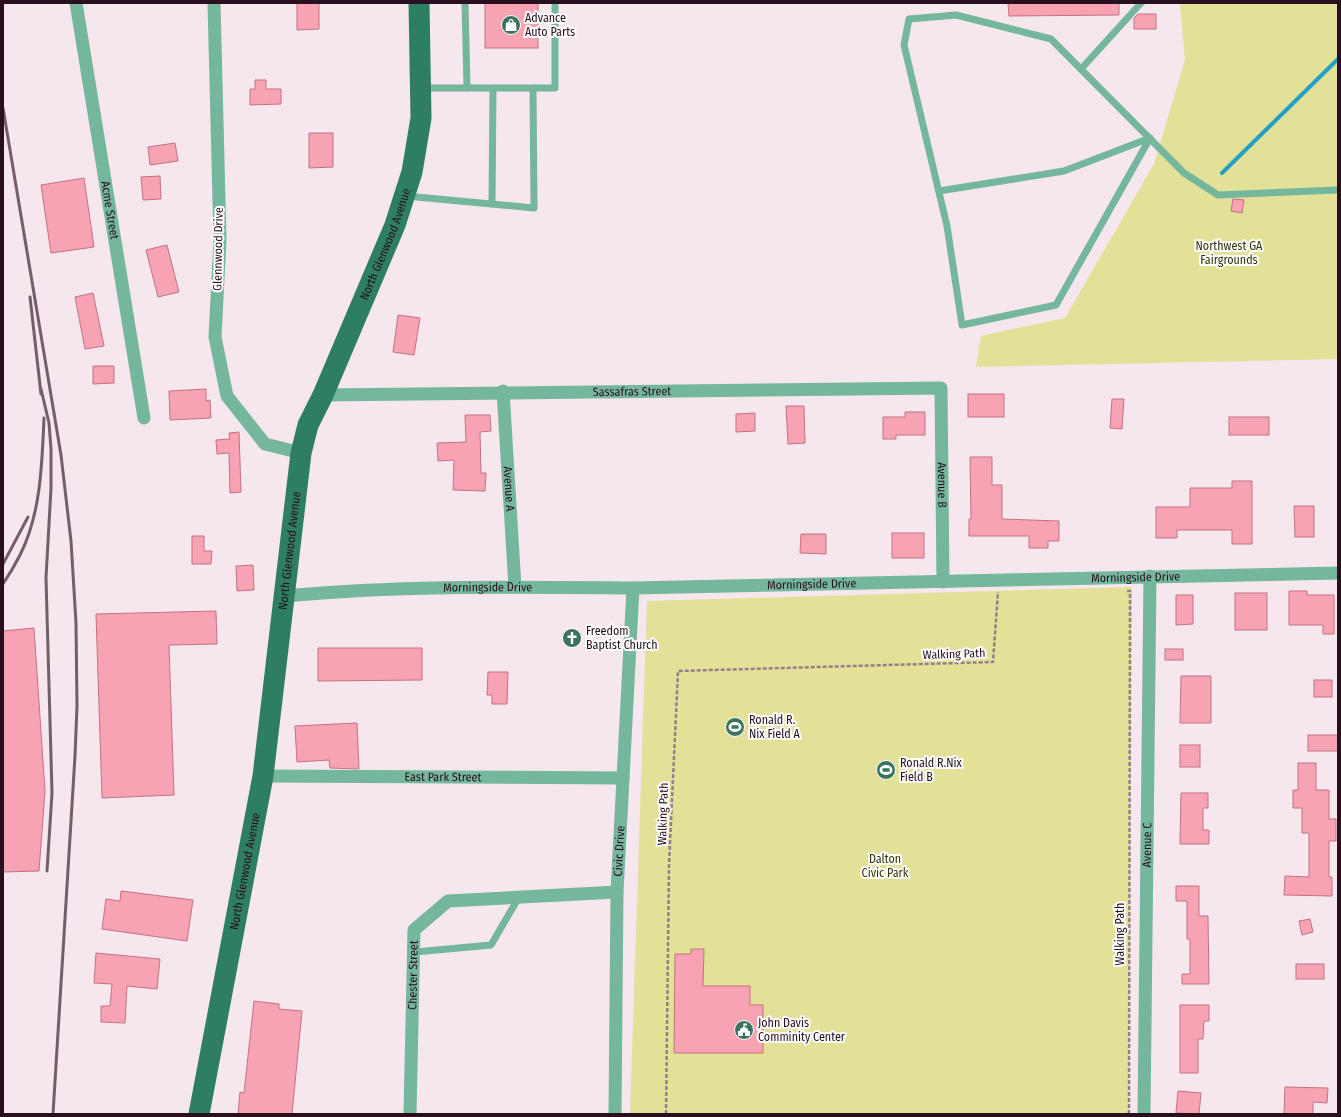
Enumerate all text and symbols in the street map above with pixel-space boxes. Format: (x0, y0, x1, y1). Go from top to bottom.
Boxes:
place label: Advance Auto Parts (525, 11, 575, 39)
shop icon: Advance Auto Parts (500, 14, 522, 36)
street label: Acme Street (98, 180, 122, 241)
street label: North Glenwood Avenue (357, 186, 413, 302)
street label: Glennwood Drive (210, 207, 226, 291)
park label: Northwest GA Fairgrounds (1196, 239, 1263, 267)
street label: Sassafras Street (593, 384, 671, 399)
street label: Avenue B (935, 462, 949, 508)
street label: Avenue A (501, 466, 517, 513)
street label: North Glenwood Avenue (276, 491, 303, 610)
street label: Morningside Drive (1091, 569, 1180, 585)
street label: Morningside Drive (767, 576, 856, 592)
street label: Morningside Drive (443, 580, 532, 595)
place label: Freedom Baptist Church (586, 624, 658, 652)
church icon: Freedom Baptist Church (561, 627, 583, 649)
street label: Walking Path (922, 646, 986, 662)
place label: Ronald R. Nix Field A (749, 713, 801, 741)
sports icon: Ronald R. Nix Field A (724, 716, 746, 738)
place label: Ronald R.Nix Field B (900, 756, 963, 784)
sports icon: Ronald R.Nix Field B (875, 759, 897, 781)
street label: East Park Street (405, 770, 482, 784)
street label: Walking Path (655, 782, 671, 846)
street label: North Glenwood Avenue (227, 811, 263, 931)
street label: Avenue C (1140, 822, 1154, 868)
street label: Civic Drive (611, 825, 627, 877)
park label: Dalton Civic Park (862, 852, 909, 880)
street label: Walking Path (1113, 903, 1127, 965)
street label: Chester Street (405, 940, 421, 1010)
place label: John Davis Comminity Center (758, 1016, 846, 1044)
public building icon: John Davis Comminity Center (733, 1019, 755, 1041)

